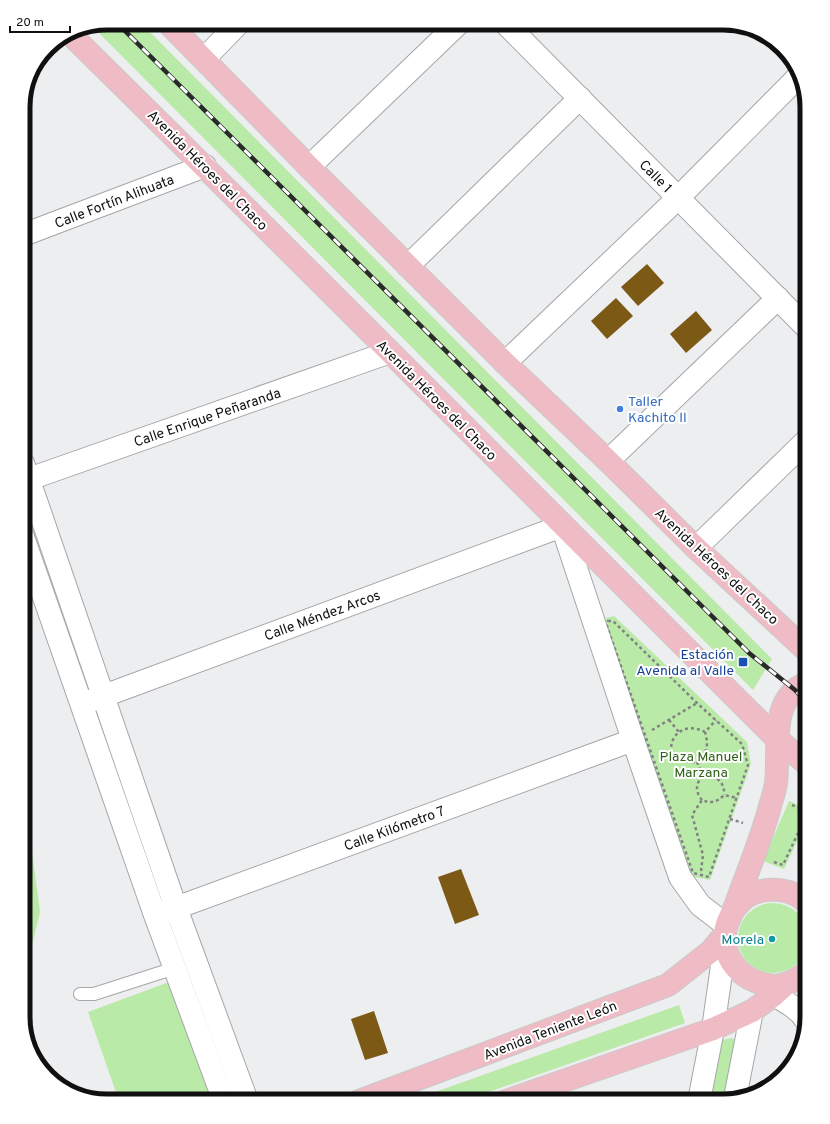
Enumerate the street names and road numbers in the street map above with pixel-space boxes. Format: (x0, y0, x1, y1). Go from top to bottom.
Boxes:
street label: Avenida Héroes del Chaco (143, 107, 271, 235)
street label: Calle 1 (635, 157, 675, 197)
street label: Calle Fortín Alihuata (52, 172, 177, 233)
street label: Avenida Héroes del Chaco (372, 337, 500, 465)
street label: Calle Enrique Peñaranda (132, 385, 283, 452)
street label: Avenida Héroes del Chaco (651, 505, 782, 629)
street label: Calle Méndez Arcos (262, 587, 383, 645)
street label: Calle Kilómetro 7 (342, 803, 447, 856)
street label: Avenida Teniente León (481, 998, 620, 1065)

